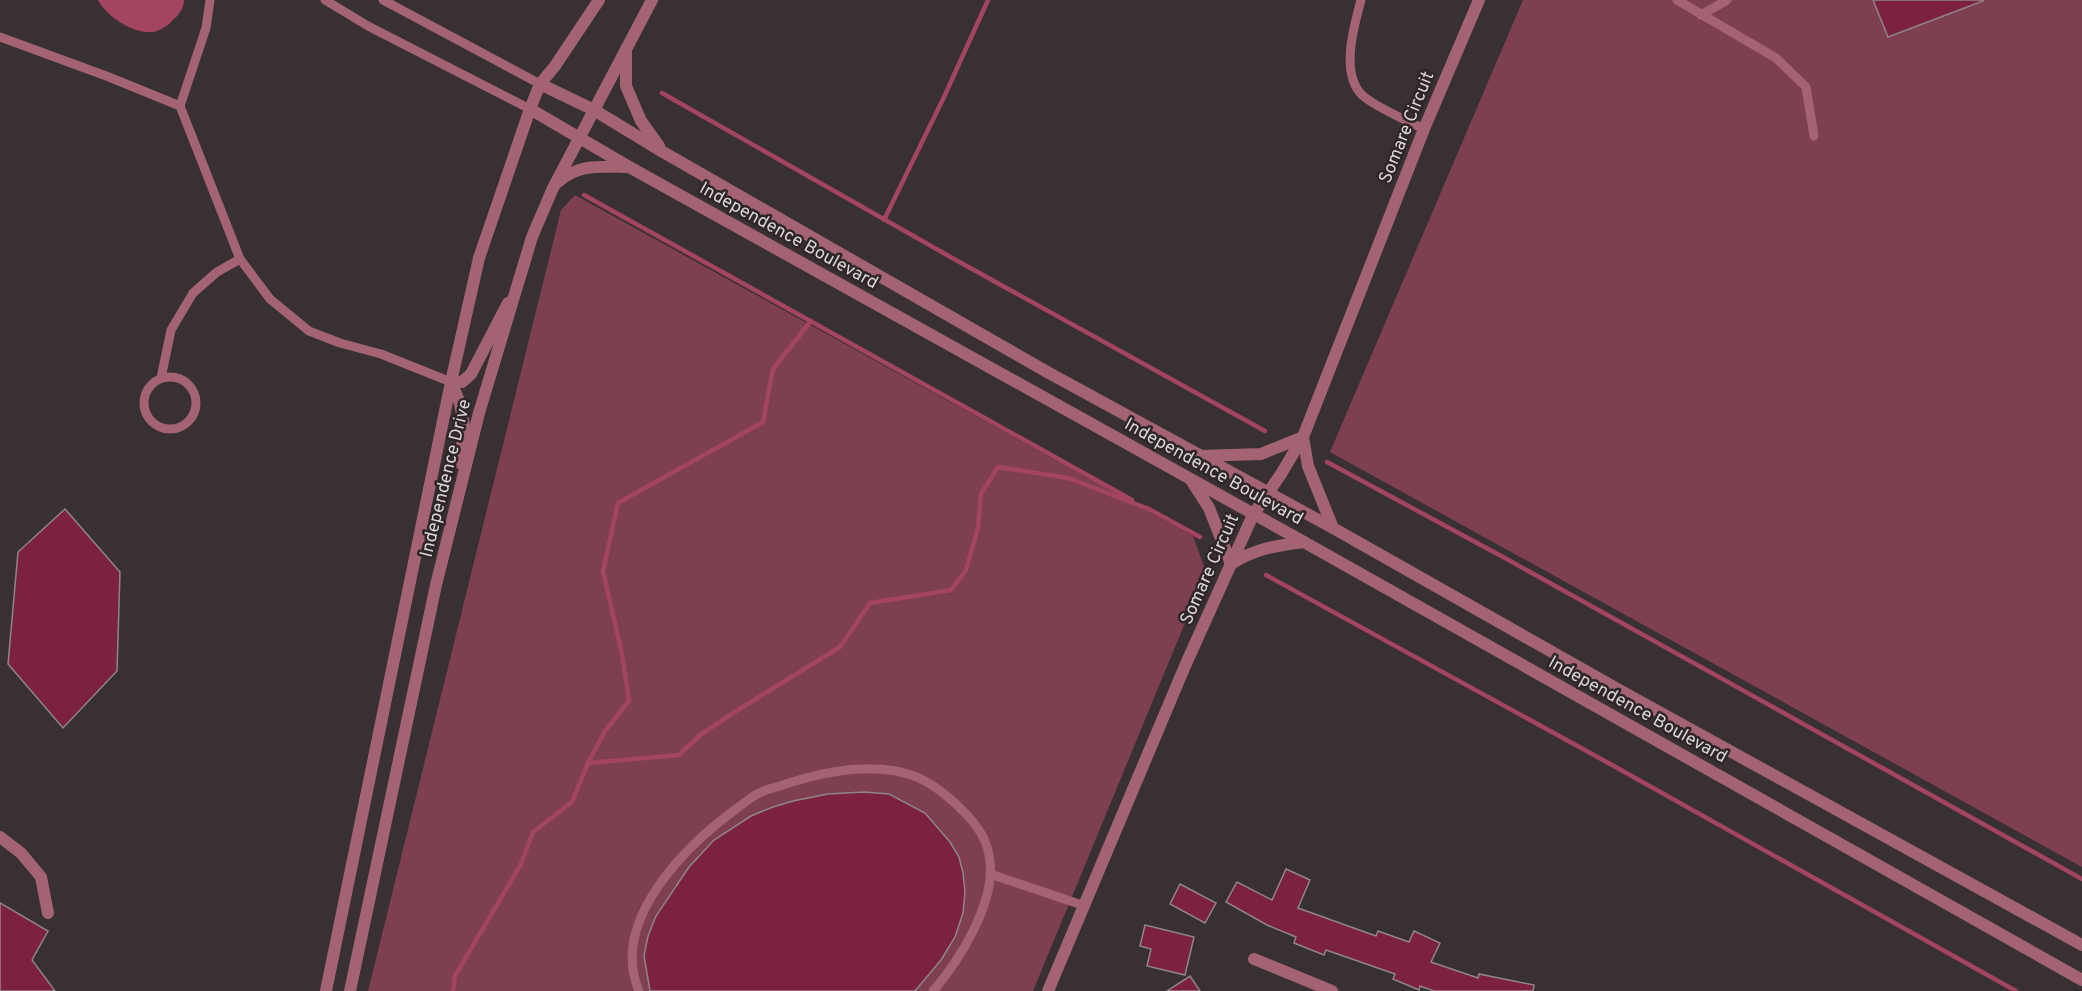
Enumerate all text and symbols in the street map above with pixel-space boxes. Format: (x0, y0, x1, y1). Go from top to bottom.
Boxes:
street label: Somare Circuit (1374, 68, 1440, 187)
street label: Independence Boulevard (695, 178, 882, 295)
street label: Independence Drive (416, 397, 477, 560)
street label: Independence Boulevard (1120, 414, 1307, 531)
street label: Somare Circuit (1176, 511, 1245, 629)
street label: Independence Boulevard (1544, 652, 1731, 769)

